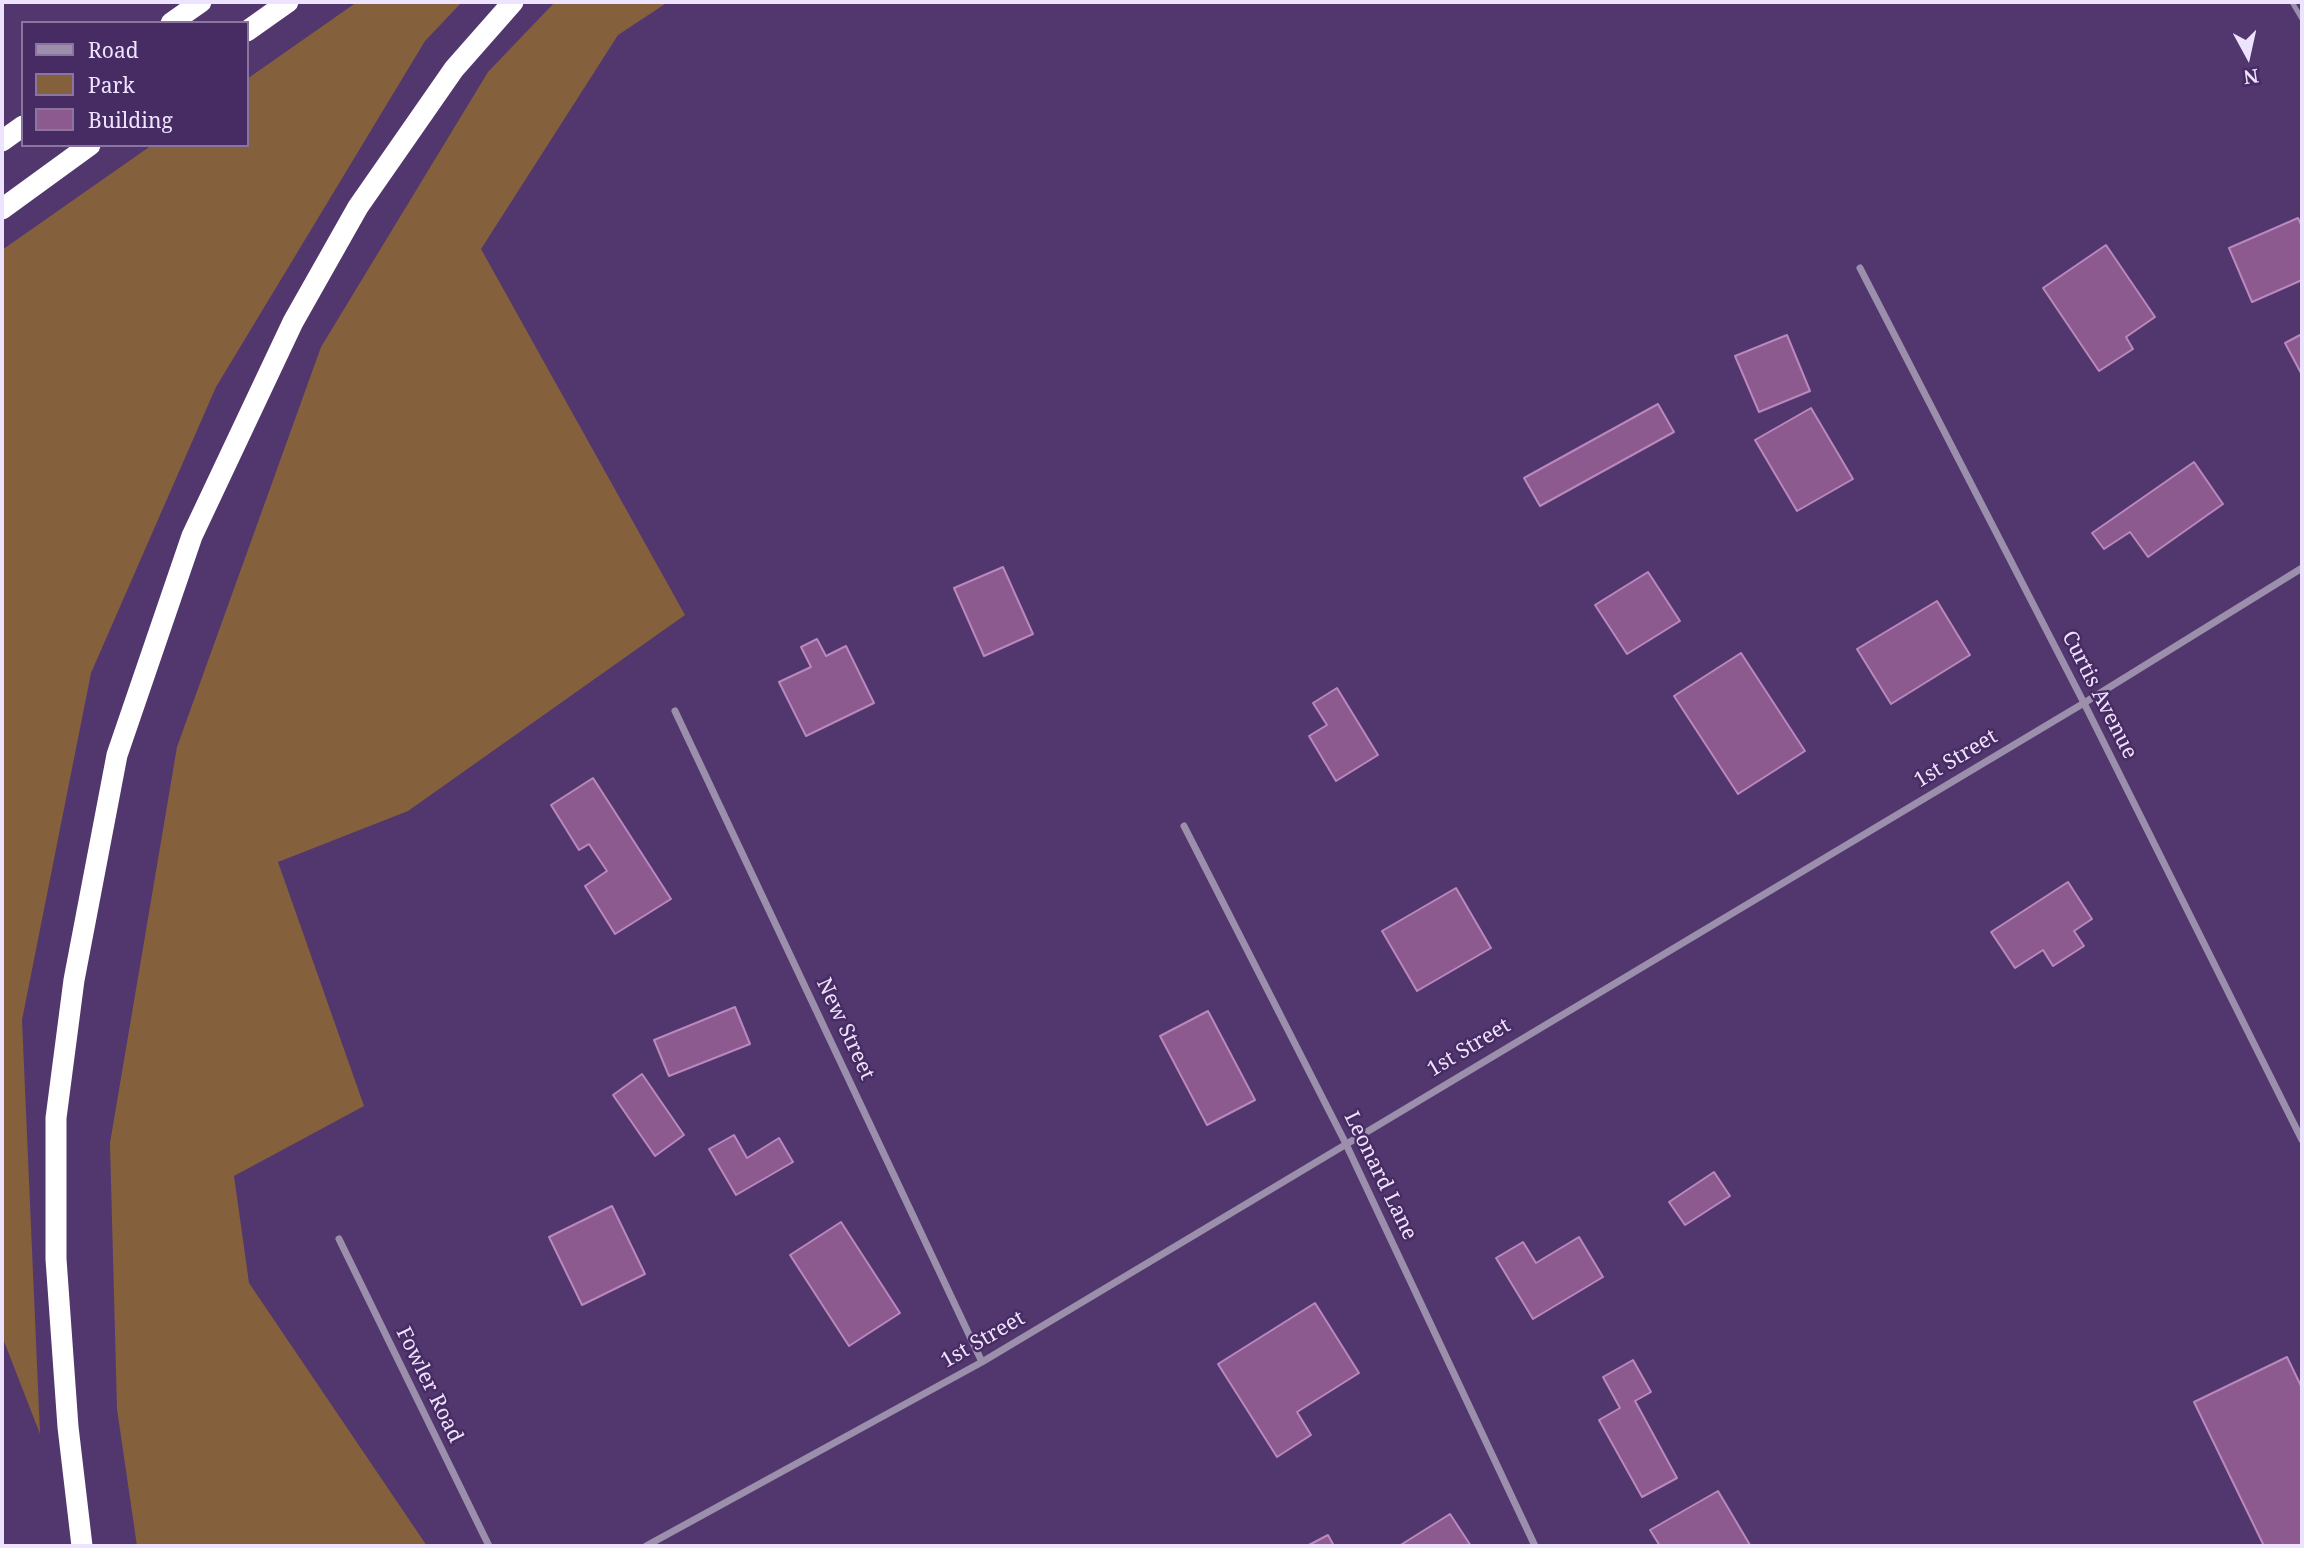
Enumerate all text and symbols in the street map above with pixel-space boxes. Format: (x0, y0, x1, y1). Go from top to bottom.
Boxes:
legend (21, 21, 248, 147)
north arrow (2213, 21, 2283, 91)
text: Road (88, 36, 139, 64)
text: N (2242, 63, 2260, 91)
text: Park (88, 71, 135, 99)
text: Building (88, 106, 173, 134)
street label: Curtis Avenue (2056, 627, 2142, 763)
street label: 1st Street (1910, 724, 2002, 794)
street label: New Street (810, 974, 880, 1084)
street label: 1st Street (1423, 1013, 1515, 1083)
street label: Leonard Lane (1338, 1108, 1422, 1244)
street label: 1st Street (937, 1306, 1029, 1374)
street label: Fowler Road (390, 1323, 468, 1447)

